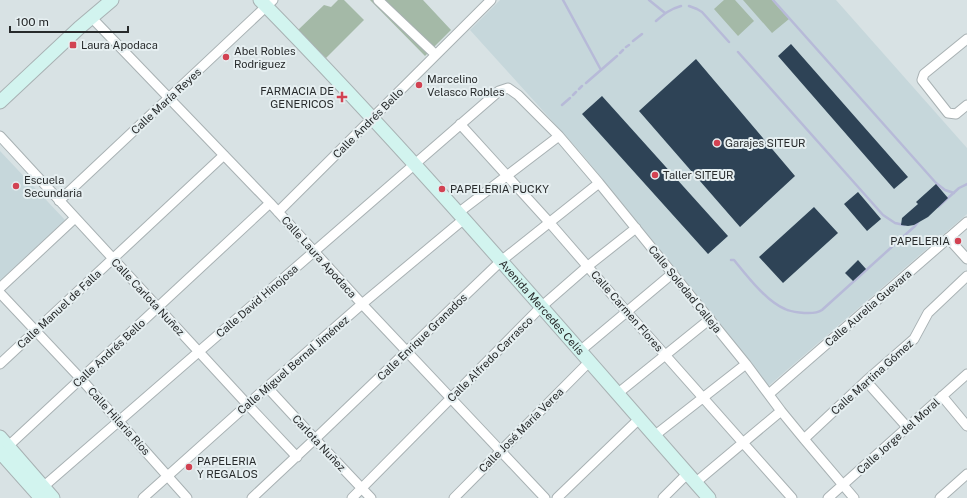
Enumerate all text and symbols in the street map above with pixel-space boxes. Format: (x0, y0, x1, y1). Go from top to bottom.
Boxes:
scale bar (10, 8, 128, 34)
text: 100 m (16, 15, 49, 29)
place label: Laura Apodaca (81, 39, 158, 51)
marker: Laura Apodaca (68, 40, 78, 50)
place label: Abel Robles Rodriguez (234, 45, 296, 70)
marker: Abel Robles Rodriguez (221, 52, 231, 62)
street label: Calle María Reyes (129, 65, 204, 136)
place label: Marcelino Velasco Robles (427, 73, 505, 98)
marker: Marcelino Velasco Robles (414, 80, 424, 90)
place label: FARMACIA DE GENERICOS (260, 85, 334, 110)
street label: Calle Andrés Bello (330, 85, 406, 161)
marker: FARMACIA DE GENERICOS (337, 92, 347, 102)
place label: Garajes SITEUR (725, 137, 806, 149)
marker: Garajes SITEUR (712, 138, 722, 148)
place label: Taller SITEUR (663, 169, 733, 181)
marker: Taller SITEUR (650, 170, 660, 180)
place label: Escuela Secundaria (24, 174, 82, 199)
marker: Escuela Secundaria (11, 181, 21, 191)
place label: PAPELERIA PUCKY (450, 183, 549, 195)
marker: PAPELERIA PUCKY (437, 184, 447, 194)
street label: Calle Laura Apodaca (279, 214, 359, 300)
place label: PAPELERIA (890, 235, 950, 247)
marker: PAPELERIA (953, 236, 963, 246)
street label: Calle Soledad Calleja (646, 243, 724, 335)
street label: Calle Carlota Nuñez (109, 256, 187, 338)
street label: Avenida Mercedes Celis (497, 257, 587, 357)
street label: Calle David Hinojosa (214, 262, 300, 340)
street label: Calle Manuel de Falla (15, 267, 103, 351)
street label: Calle Aurelia Guevara (822, 267, 914, 349)
street label: Calle Carmen Flores (589, 268, 666, 354)
street label: Calle Enrique Granados (375, 291, 469, 383)
street label: Calle Miguel Bernal Jiménez (235, 313, 351, 417)
street label: Calle Alfredo Carrasco (445, 314, 535, 404)
street label: Calle Andrés Bello (70, 317, 148, 389)
street label: Calle Martina Gómez (829, 337, 915, 417)
street label: Calle Hilaria Ríos (86, 385, 153, 458)
street label: Calle José María Verea (476, 385, 566, 475)
street label: Calle Jorge del Moral (854, 396, 942, 476)
street label: Carlota Nuñez (290, 412, 348, 474)
place label: PAPELERIA Y REGALOS (197, 455, 258, 480)
marker: PAPELERIA Y REGALOS (184, 462, 194, 472)

